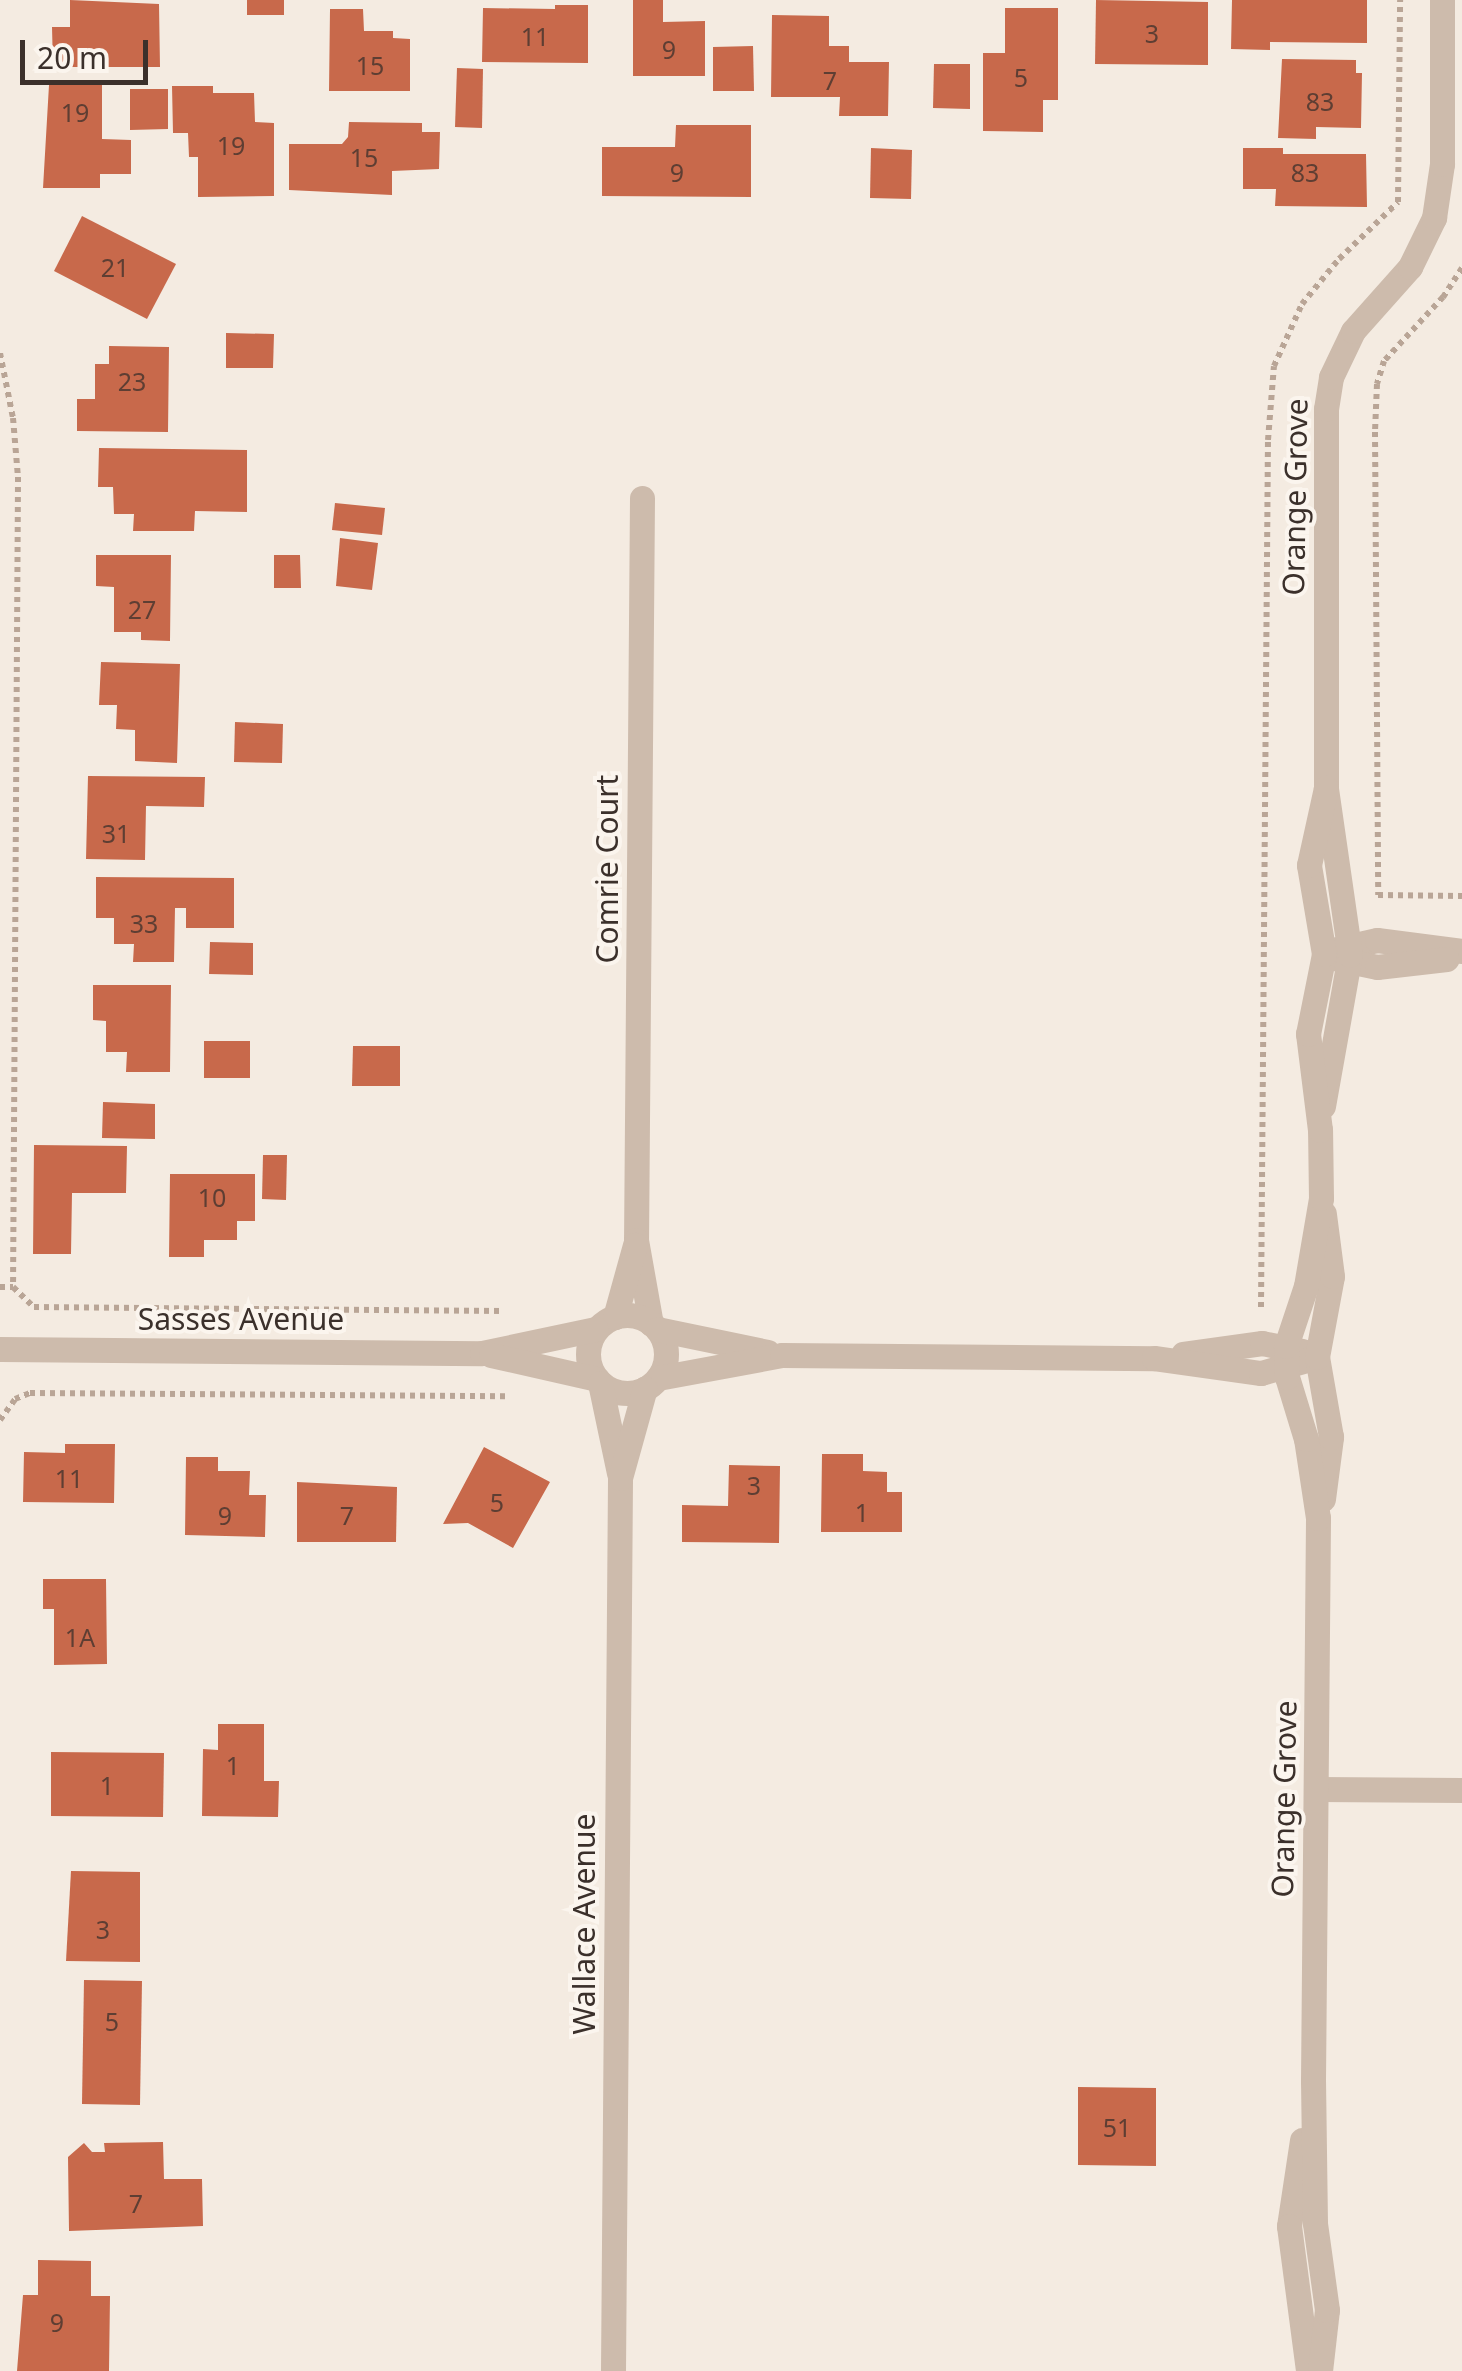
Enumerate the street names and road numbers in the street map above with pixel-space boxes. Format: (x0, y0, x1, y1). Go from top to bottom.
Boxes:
street label: Orange Grove (1275, 398, 1315, 596)
street label: Comrie Court (589, 775, 625, 963)
street label: Sasses Avenue (138, 1301, 344, 1337)
street label: Orange Grove (1264, 1700, 1304, 1898)
street label: Wallace Avenue (566, 1814, 602, 2034)

